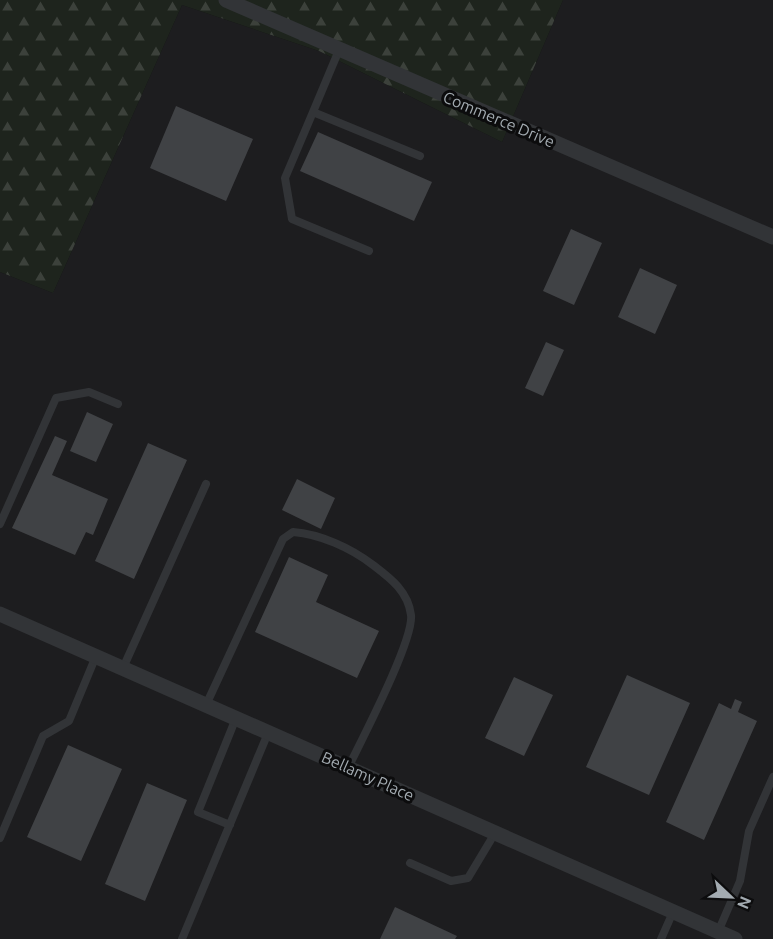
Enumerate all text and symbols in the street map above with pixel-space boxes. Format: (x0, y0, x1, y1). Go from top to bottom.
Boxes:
street label: Commerce Drive (441, 87, 557, 151)
street label: Bellamy Place (319, 748, 417, 804)
north arrow (701, 867, 761, 927)
text: N (734, 894, 755, 912)

